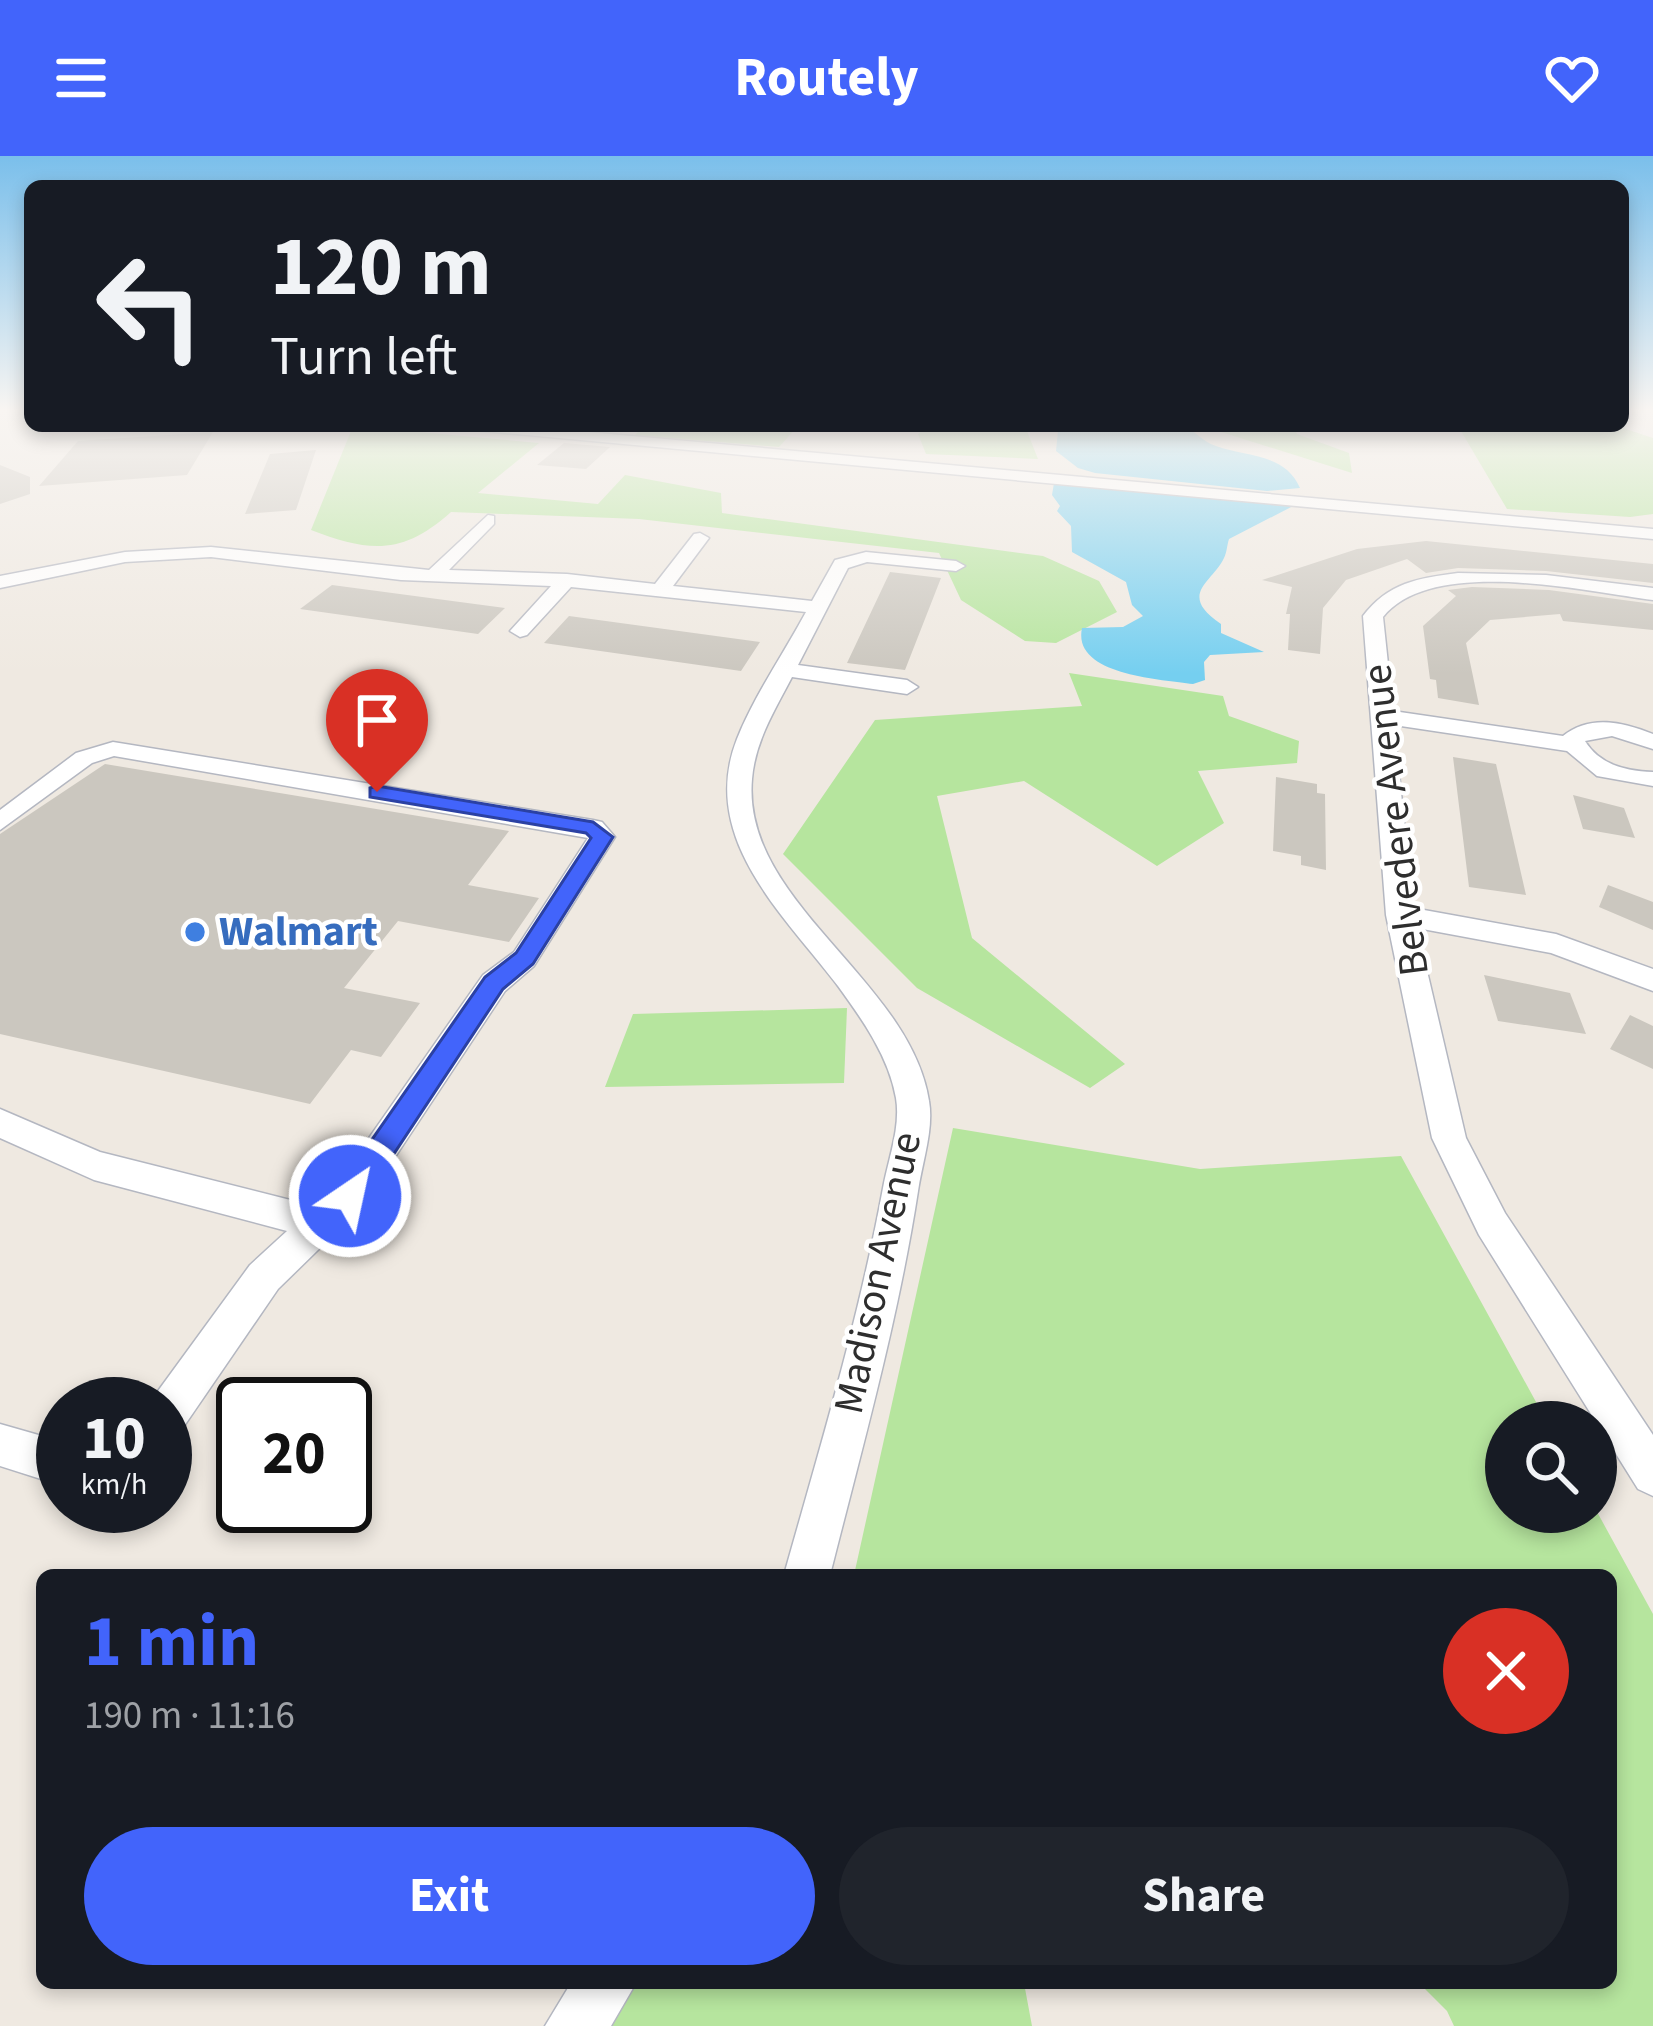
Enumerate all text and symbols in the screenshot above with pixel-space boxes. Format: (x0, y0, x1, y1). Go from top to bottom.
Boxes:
text: Routely (734, 40, 919, 117)
icon: menu (48, 45, 114, 111)
icon: heart (1539, 45, 1605, 111)
text: 120 m (270, 208, 492, 328)
icon: left (72, 228, 228, 384)
text: Turn left (270, 319, 457, 396)
street label: Belvedere Avenue (1347, 661, 1445, 979)
pin (326, 669, 428, 792)
icon: arrive (344, 687, 410, 753)
place label: Walmart (219, 902, 378, 962)
marker: Walmart (182, 919, 208, 945)
street label: Madison Avenue (819, 1127, 937, 1419)
position arrow (287, 1133, 413, 1259)
speed limit sign: 20 (216, 1377, 372, 1533)
text: 10 (82, 1397, 146, 1482)
map controls (1485, 1401, 1617, 1533)
button: search (1485, 1401, 1617, 1533)
text: km/h (81, 1463, 147, 1506)
text: 1 min (84, 1591, 259, 1694)
button: close (1443, 1608, 1569, 1734)
text: 190 m · 11:16 (84, 1688, 295, 1744)
button: Exit (84, 1827, 815, 1965)
button: Share (839, 1827, 1569, 1965)

